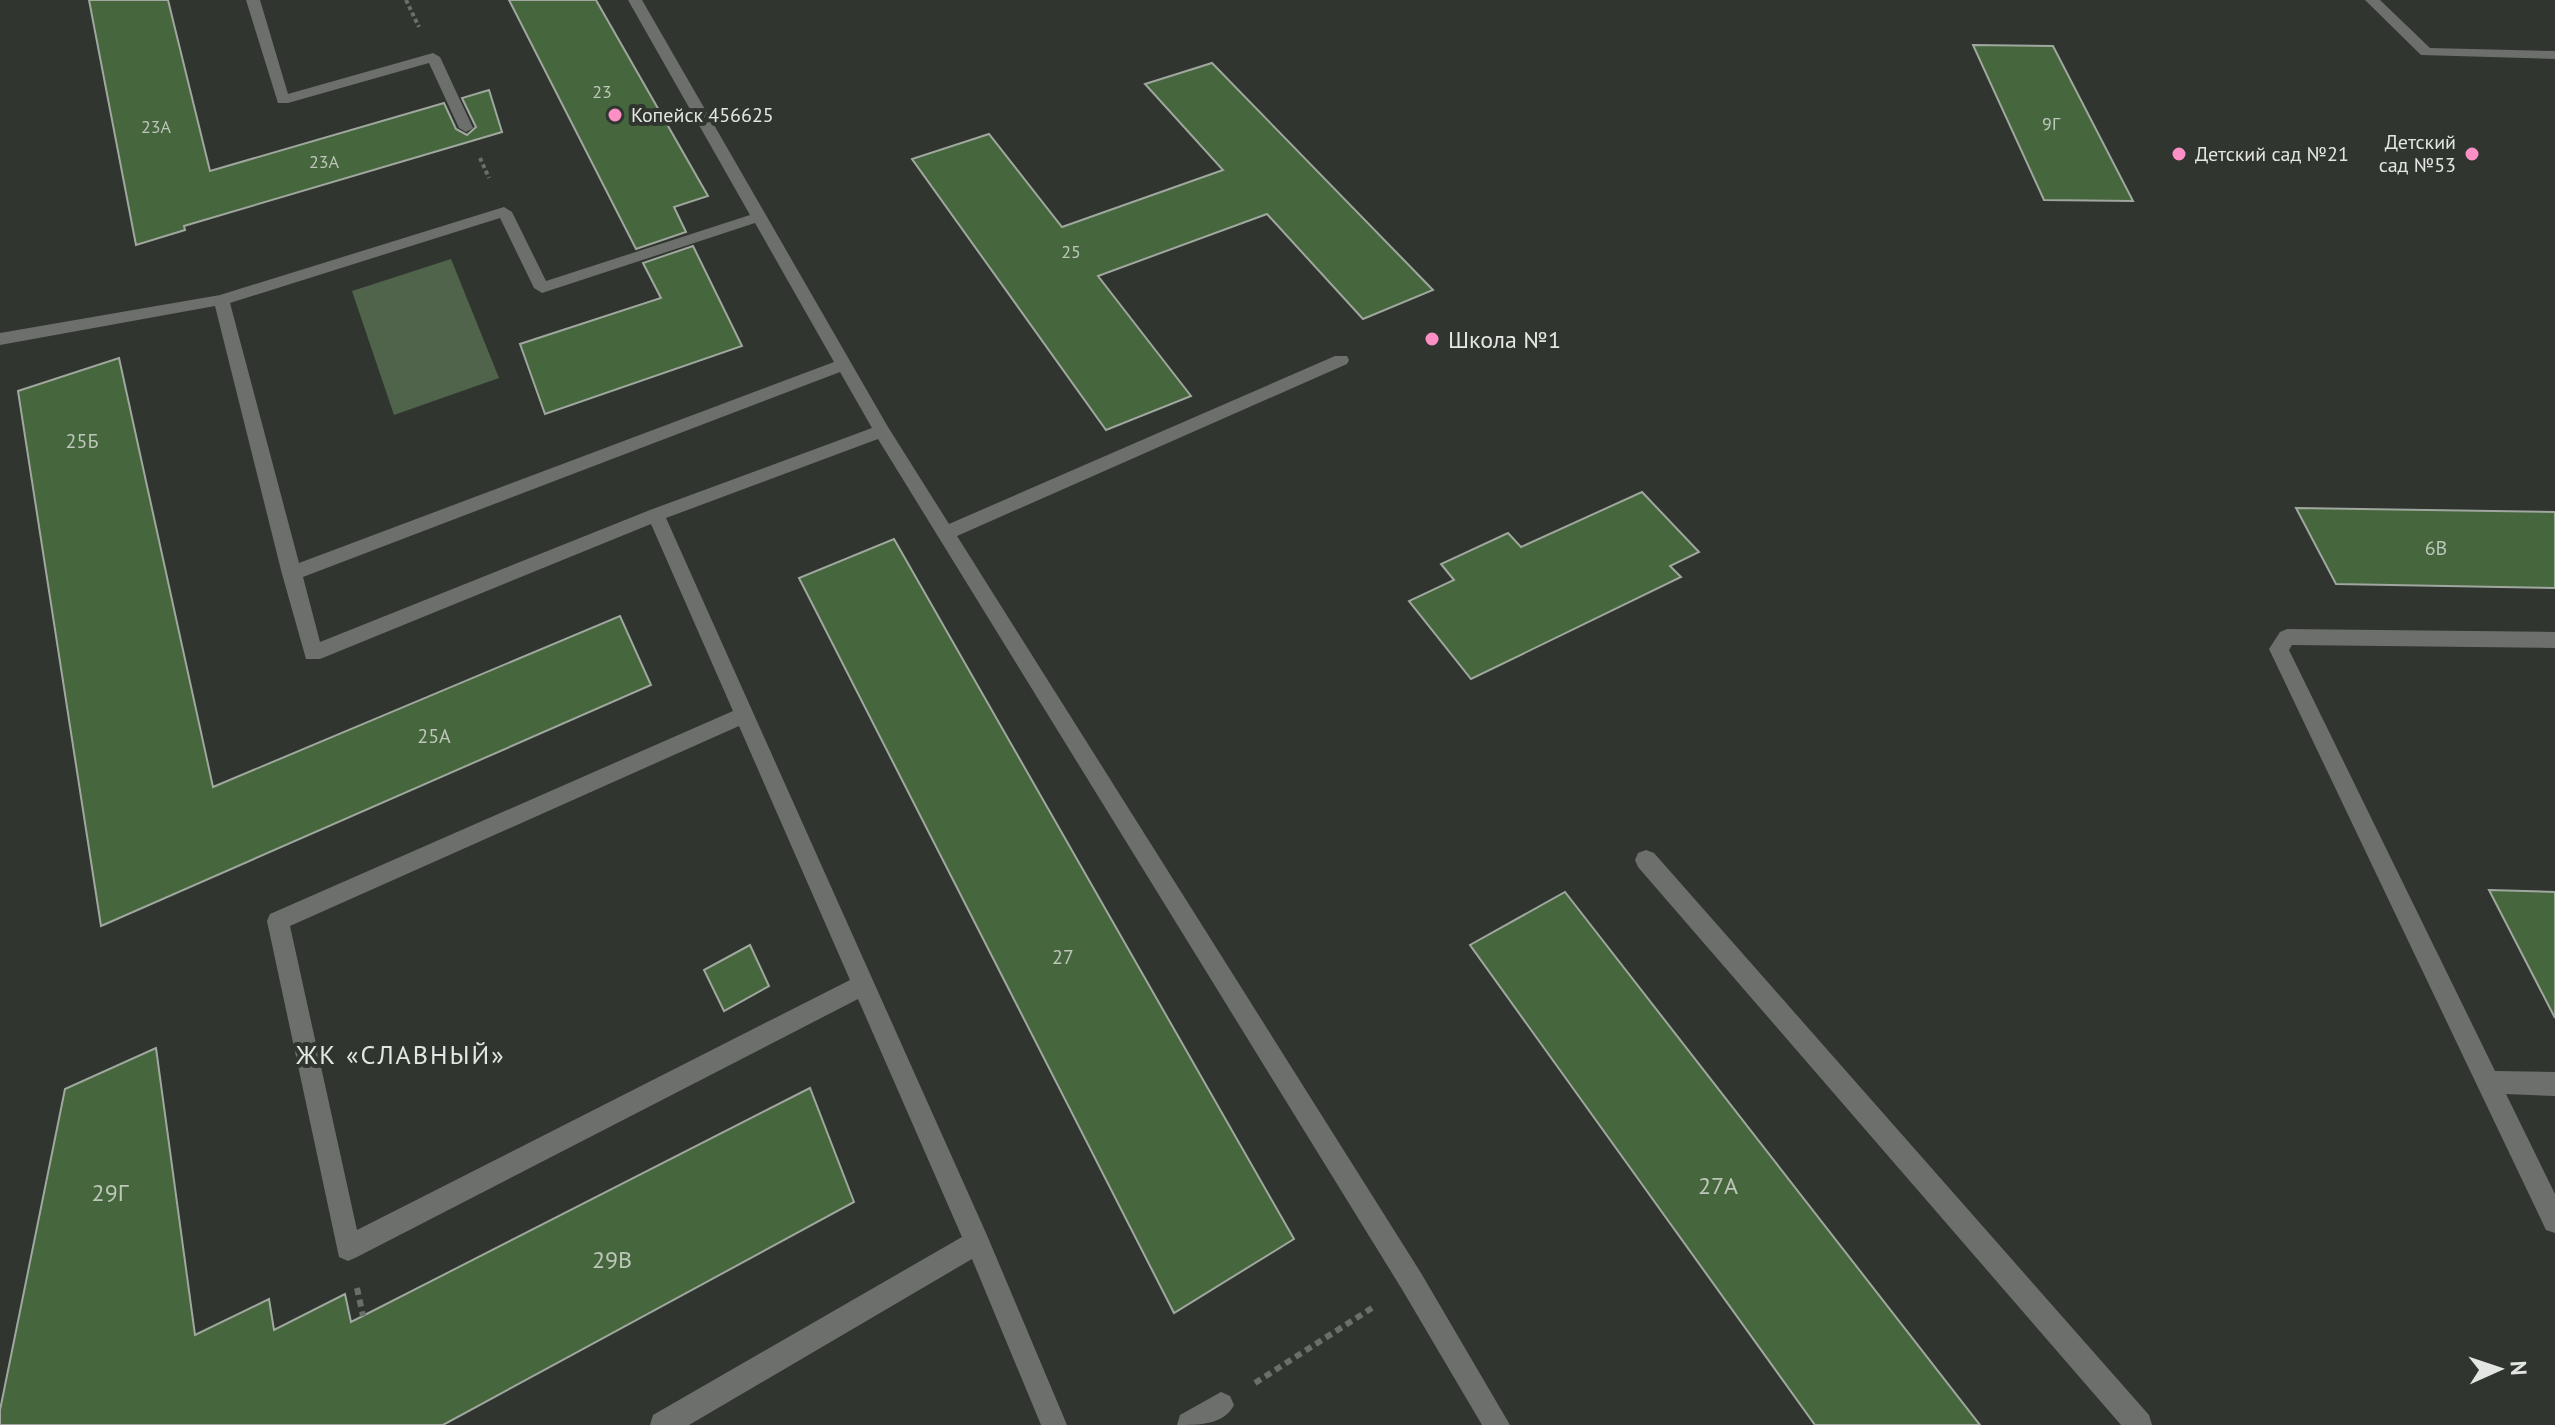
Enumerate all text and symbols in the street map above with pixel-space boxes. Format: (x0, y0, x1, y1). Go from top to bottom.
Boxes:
house number: 23 (592, 80, 612, 103)
place label: Копейск 456625 (631, 102, 774, 128)
marker: Копейск 456625 (606, 106, 624, 124)
house number: 9Г (2042, 112, 2061, 135)
house number: 23А (141, 115, 172, 138)
place label: Детский сад №53 (2379, 129, 2456, 178)
place label: Детский сад №21 (2195, 141, 2349, 167)
marker: Детский сад №21 (2170, 145, 2188, 163)
marker: Детский сад №53 (2463, 145, 2481, 163)
house number: 23А (309, 150, 340, 173)
house number: 25 (1061, 240, 1081, 263)
place label: Школа №1 (1448, 324, 1561, 355)
marker: Школа №1 (1423, 330, 1441, 348)
house number: 25Б (66, 428, 98, 454)
house number: 6В (2425, 535, 2447, 561)
house number: 25А (417, 723, 451, 749)
house number: 27 (1052, 944, 1074, 970)
district label: ЖК «СЛАВНЫЙ» (295, 1038, 506, 1071)
house number: 27А (1698, 1170, 1738, 1201)
house number: 29Г (92, 1177, 130, 1208)
house number: 29В (592, 1244, 632, 1275)
north arrow (2459, 1329, 2539, 1409)
text: N (2505, 1360, 2533, 1376)

